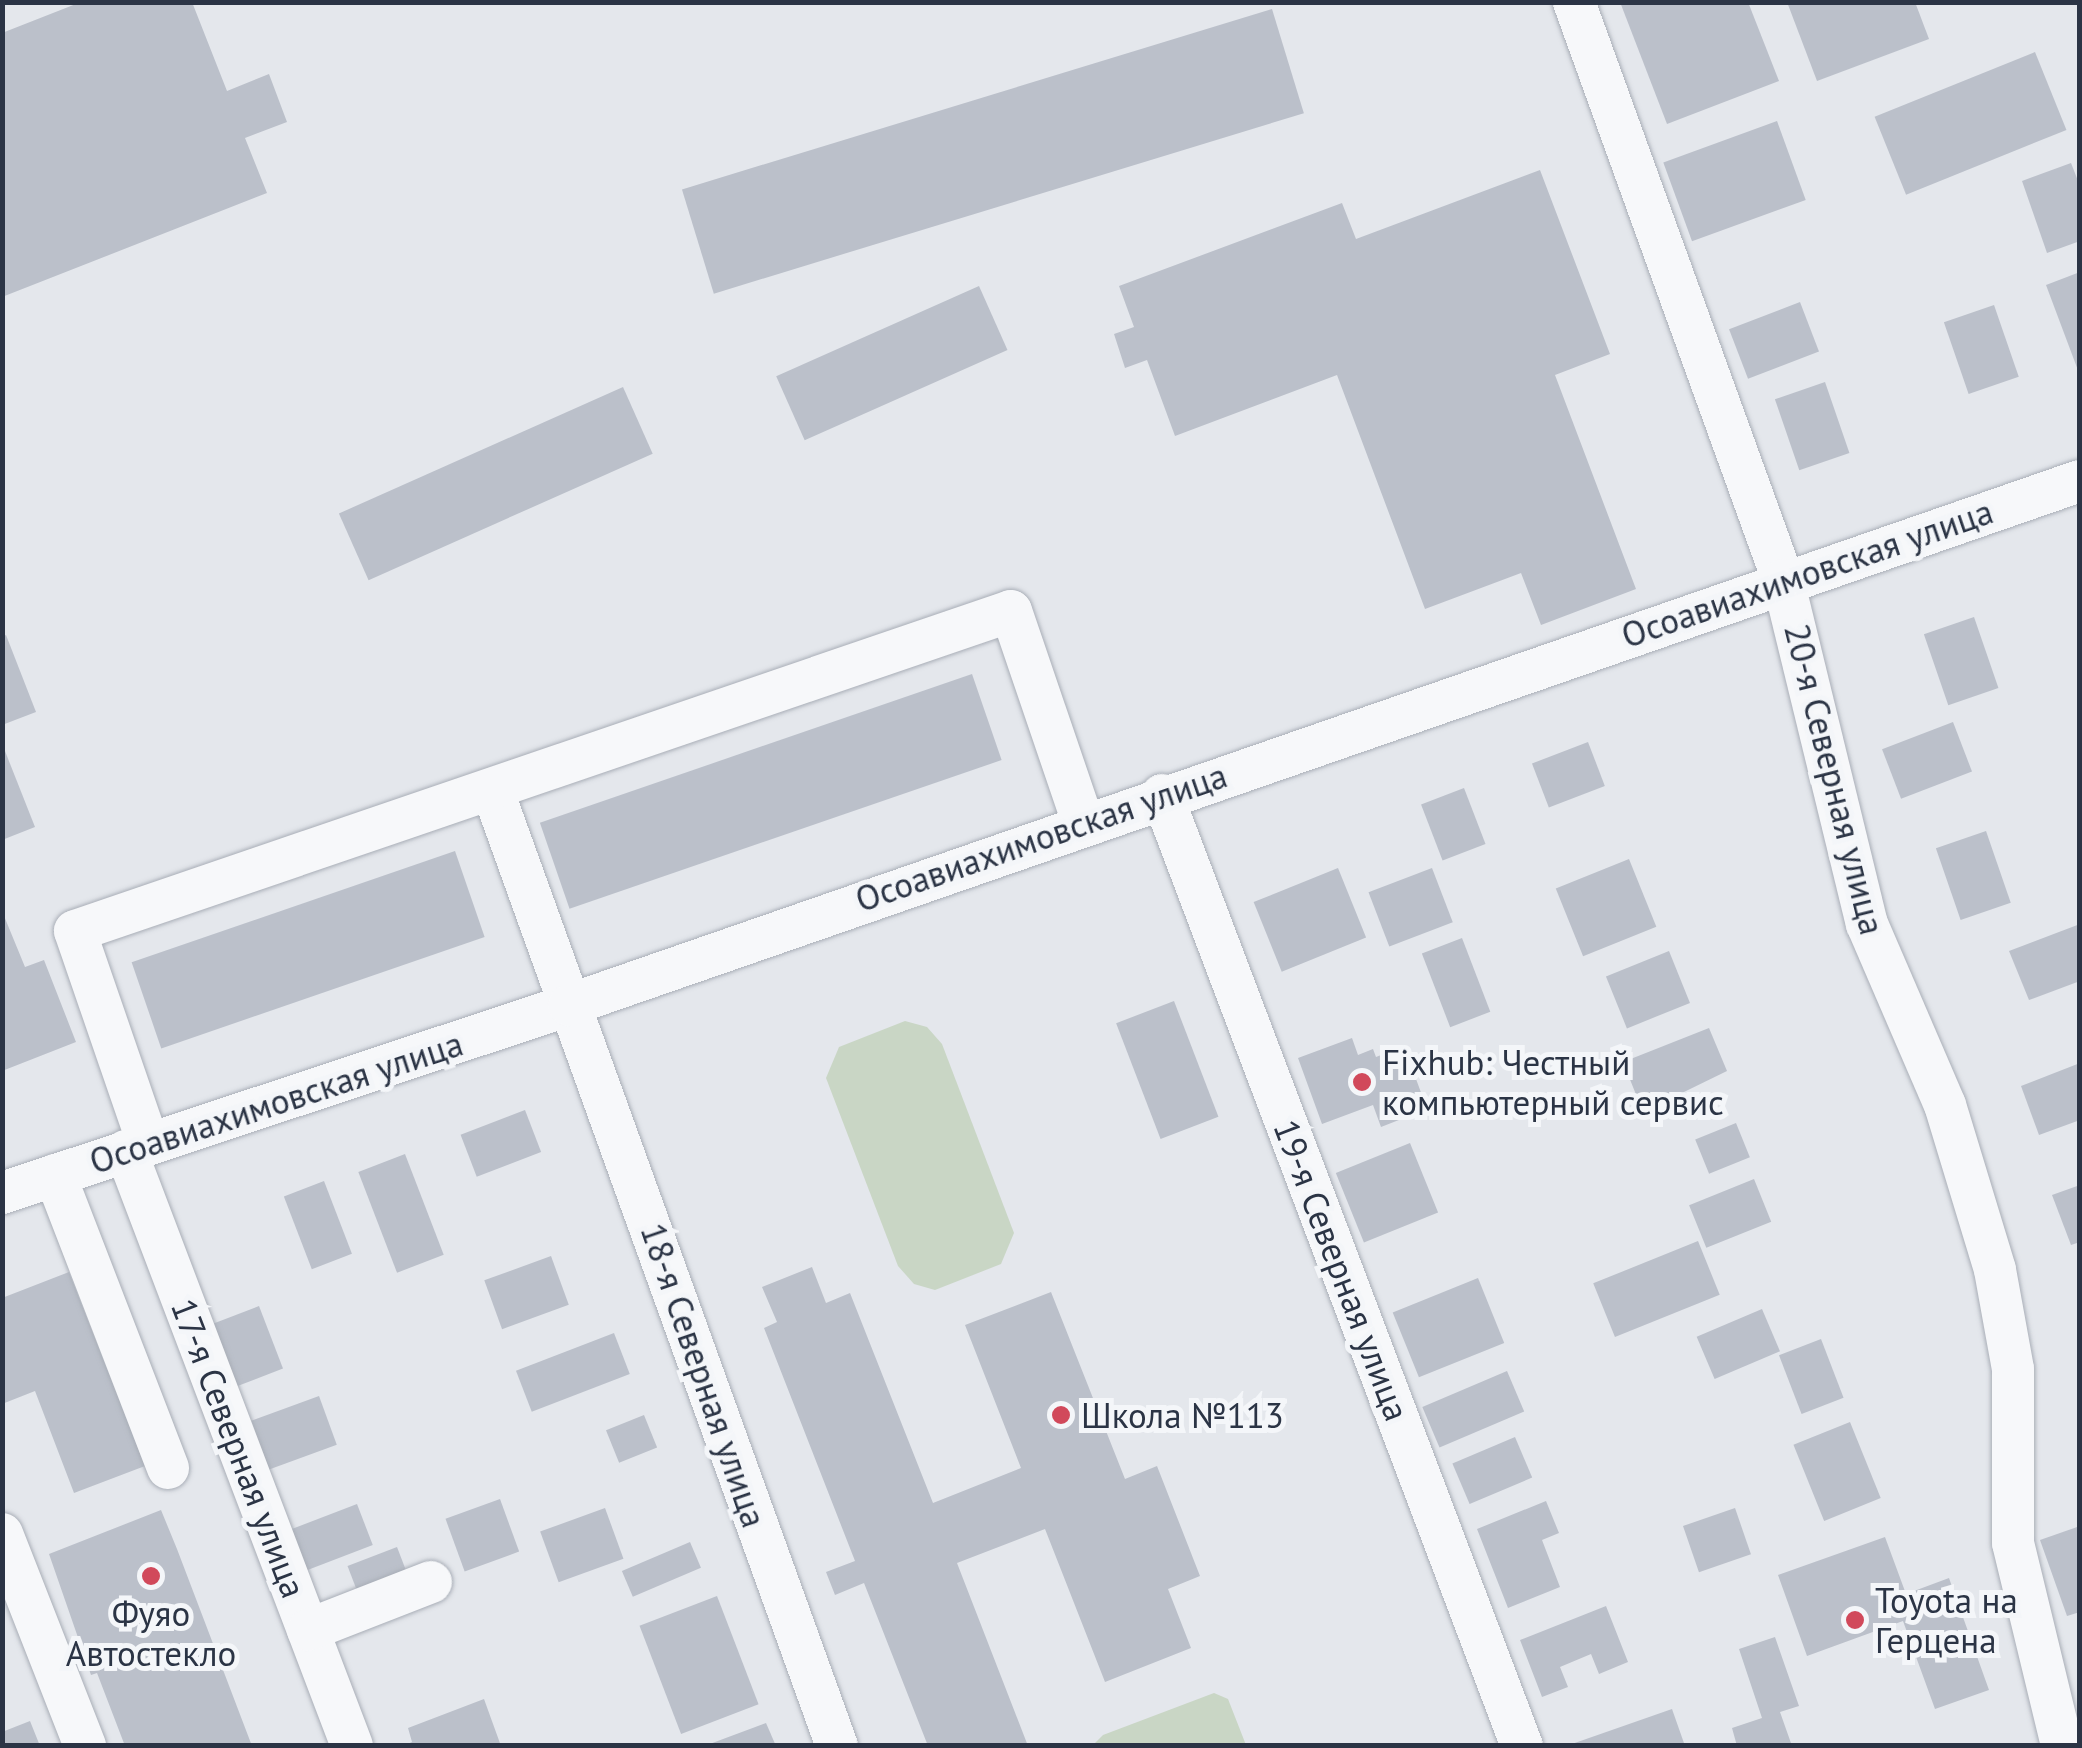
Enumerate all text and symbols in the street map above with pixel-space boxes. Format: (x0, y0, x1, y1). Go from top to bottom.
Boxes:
street label: Осоавиахимовская улица (1616, 490, 1998, 656)
street label: 20-я Северная улица (1776, 619, 1894, 939)
street label: Осоавиахимовская улица (850, 754, 1232, 920)
street label: Осоавиахимовская улица (84, 1022, 468, 1182)
place label: Fixhub: Честный компьютерный сервис (1382, 1041, 1724, 1123)
marker: Fixhub: Честный компьютерный сервис (1351, 1071, 1373, 1093)
street label: 19-я Северная улица (1265, 1114, 1419, 1426)
street label: 18-я Северная улица (632, 1217, 776, 1533)
street label: 17-я Северная улица (163, 1293, 315, 1603)
place label: Школа №113 (1081, 1394, 1284, 1436)
marker: Школа №113 (1050, 1404, 1072, 1426)
marker: Фуяо Автостекло (140, 1565, 162, 1587)
place label: Toyota на Герцена (1875, 1579, 2018, 1661)
place label: Фуяо Автостекло (66, 1592, 236, 1674)
marker: Toyota на Герцена (1844, 1609, 1866, 1631)

